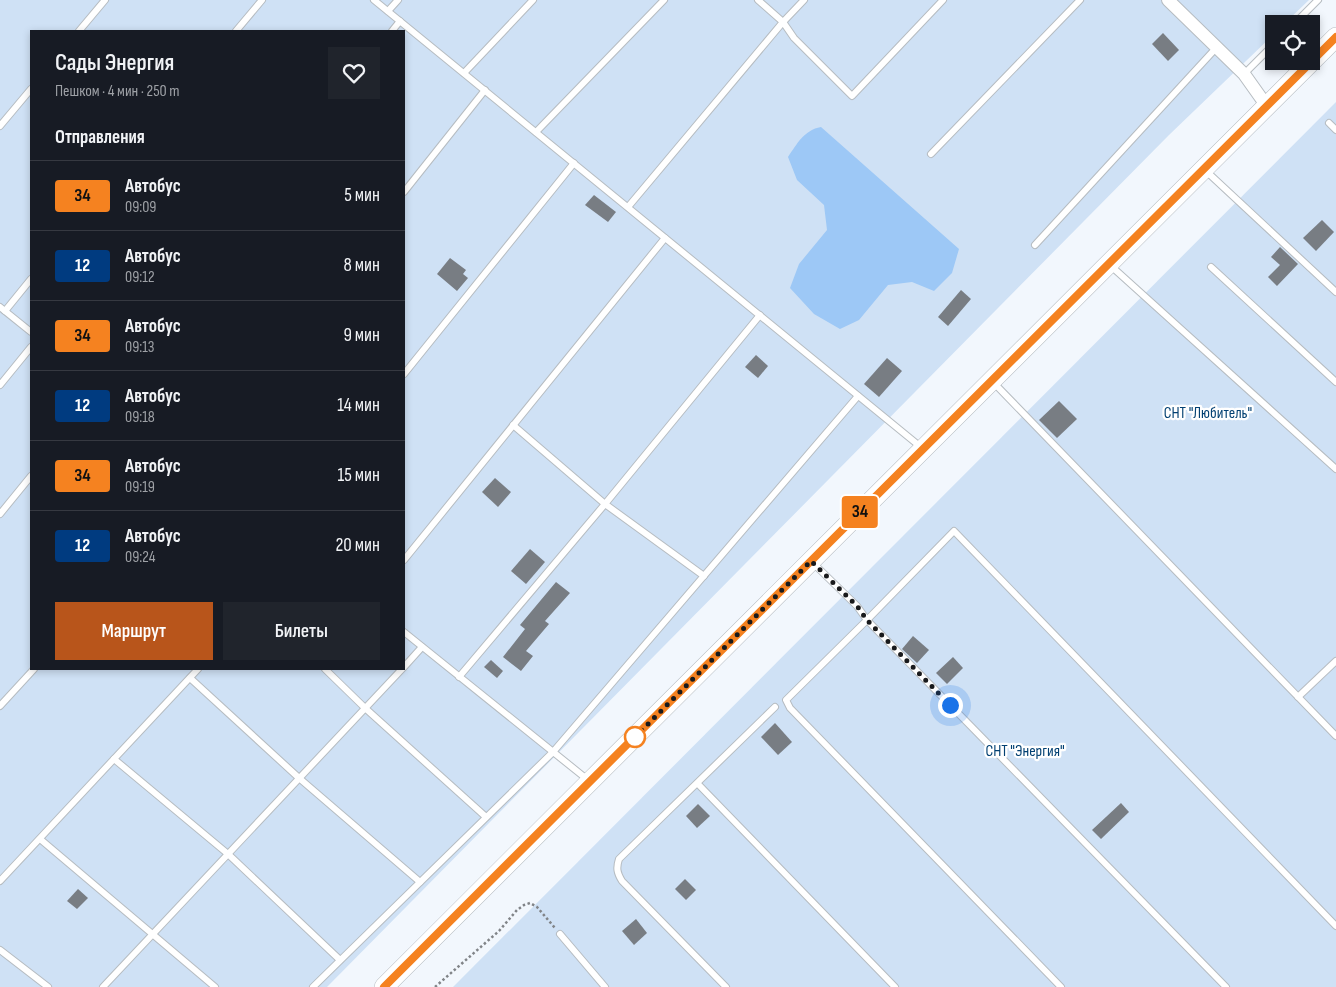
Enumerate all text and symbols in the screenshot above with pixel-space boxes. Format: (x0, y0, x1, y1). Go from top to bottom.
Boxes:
map controls (1265, 15, 1320, 70)
button: locate (1265, 15, 1320, 70)
button: heart (328, 47, 380, 99)
text: Сады Энергия (55, 48, 174, 77)
text: Пешком · 4 мин · 250 m (55, 82, 180, 101)
text: Отправления (55, 126, 145, 149)
text: Автобус (125, 175, 181, 198)
text: 5 мин (344, 184, 380, 207)
text: 34 (74, 185, 91, 206)
text: 09:09 (125, 198, 156, 217)
text: Автобус (125, 245, 181, 268)
text: 8 мин (344, 254, 380, 277)
text: 12 (75, 255, 90, 276)
text: 09:12 (125, 268, 155, 287)
text: Автобус (125, 315, 181, 338)
text: 9 мин (343, 324, 380, 347)
text: 34 (74, 325, 91, 346)
text: 09:13 (125, 338, 155, 357)
text: Автобус (125, 385, 181, 408)
text: 14 мин (337, 394, 380, 417)
text: 12 (75, 395, 90, 416)
park label: СНТ "Любитель" (1164, 404, 1252, 423)
text: 09:18 (125, 408, 155, 427)
text: Автобус (125, 455, 181, 478)
text: 15 мин (338, 464, 380, 487)
text: 34 (74, 465, 91, 486)
text: 09:19 (125, 478, 155, 497)
line badge: 34 (838, 496, 882, 528)
text: 34 (852, 501, 868, 522)
text: Автобус (125, 525, 181, 548)
text: 20 мин (336, 534, 380, 557)
text: 12 (75, 535, 90, 556)
text: 09:24 (125, 548, 155, 567)
button: Маршрут (55, 602, 213, 660)
button: Билеты (223, 602, 380, 660)
your location (938, 693, 963, 718)
unlabelled marker (624, 726, 646, 748)
park label: СНТ "Энергия" (985, 742, 1065, 761)

